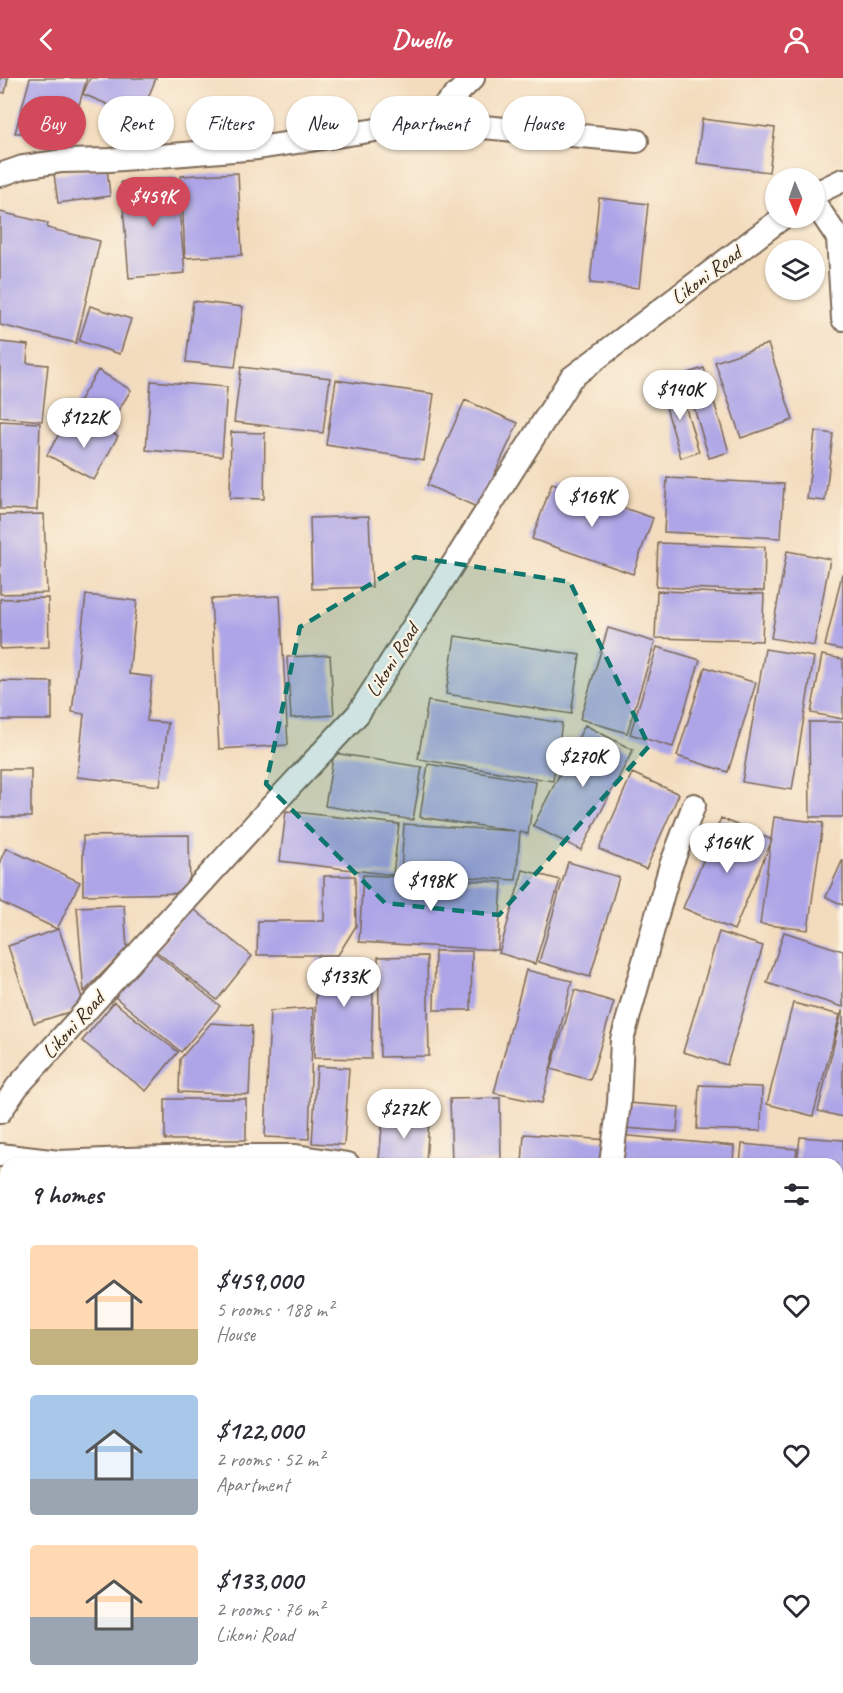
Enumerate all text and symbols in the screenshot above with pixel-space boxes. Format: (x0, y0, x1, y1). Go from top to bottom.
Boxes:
text: Dwello (392, 22, 451, 56)
icon: back (30, 23, 63, 56)
icon: person (780, 23, 813, 56)
chip: Buy (18, 96, 86, 150)
chip: Rent (98, 96, 174, 150)
chip: Filters (186, 96, 274, 150)
chip: New (286, 96, 358, 150)
chip: Apartment (370, 96, 490, 150)
chip: House (502, 96, 585, 150)
north arrow (765, 168, 825, 228)
map controls (765, 168, 825, 300)
pin: $459K (111, 177, 195, 228)
text: $459K (130, 184, 176, 209)
street label: Likoni Road (666, 238, 749, 310)
button: layers (765, 240, 825, 300)
pin: $140K (638, 370, 722, 421)
text: $140K (657, 377, 703, 402)
pin: $122K (42, 398, 126, 449)
text: $122K (61, 405, 107, 430)
pin: $169K (550, 477, 634, 528)
text: $169K (569, 484, 615, 509)
street label: Likoni Road (359, 616, 426, 702)
pin: $270K (541, 737, 625, 788)
text: $270K (560, 744, 606, 769)
pin: $164K (685, 823, 769, 874)
text: $164K (704, 830, 750, 855)
pin: $198K (389, 861, 473, 912)
text: $198K (408, 868, 454, 893)
pin: $133K (302, 957, 386, 1008)
text: $133K (321, 964, 367, 989)
street label: Likoni Road (36, 984, 112, 1064)
pin: $272K (362, 1089, 446, 1140)
text: $272K (381, 1096, 427, 1121)
text: 9 homes (30, 1178, 103, 1211)
icon: filters (780, 1178, 813, 1211)
text: $459,000 (216, 1264, 302, 1297)
icon: home (78, 1269, 150, 1341)
icon: heart (780, 1289, 813, 1322)
text: 5 rooms · 188 m² (216, 1297, 333, 1322)
text: House (216, 1322, 255, 1347)
text: $122,000 (216, 1414, 303, 1447)
icon: home (78, 1419, 150, 1491)
icon: heart (780, 1439, 813, 1472)
text: 2 rooms · 52 m² (216, 1447, 324, 1472)
text: Apartment (216, 1472, 289, 1497)
text: $133,000 (216, 1564, 303, 1597)
icon: home (78, 1569, 150, 1641)
icon: heart (780, 1589, 813, 1622)
text: 2 rooms · 76 m² (216, 1597, 324, 1622)
text: Likoni Road (216, 1622, 294, 1647)

